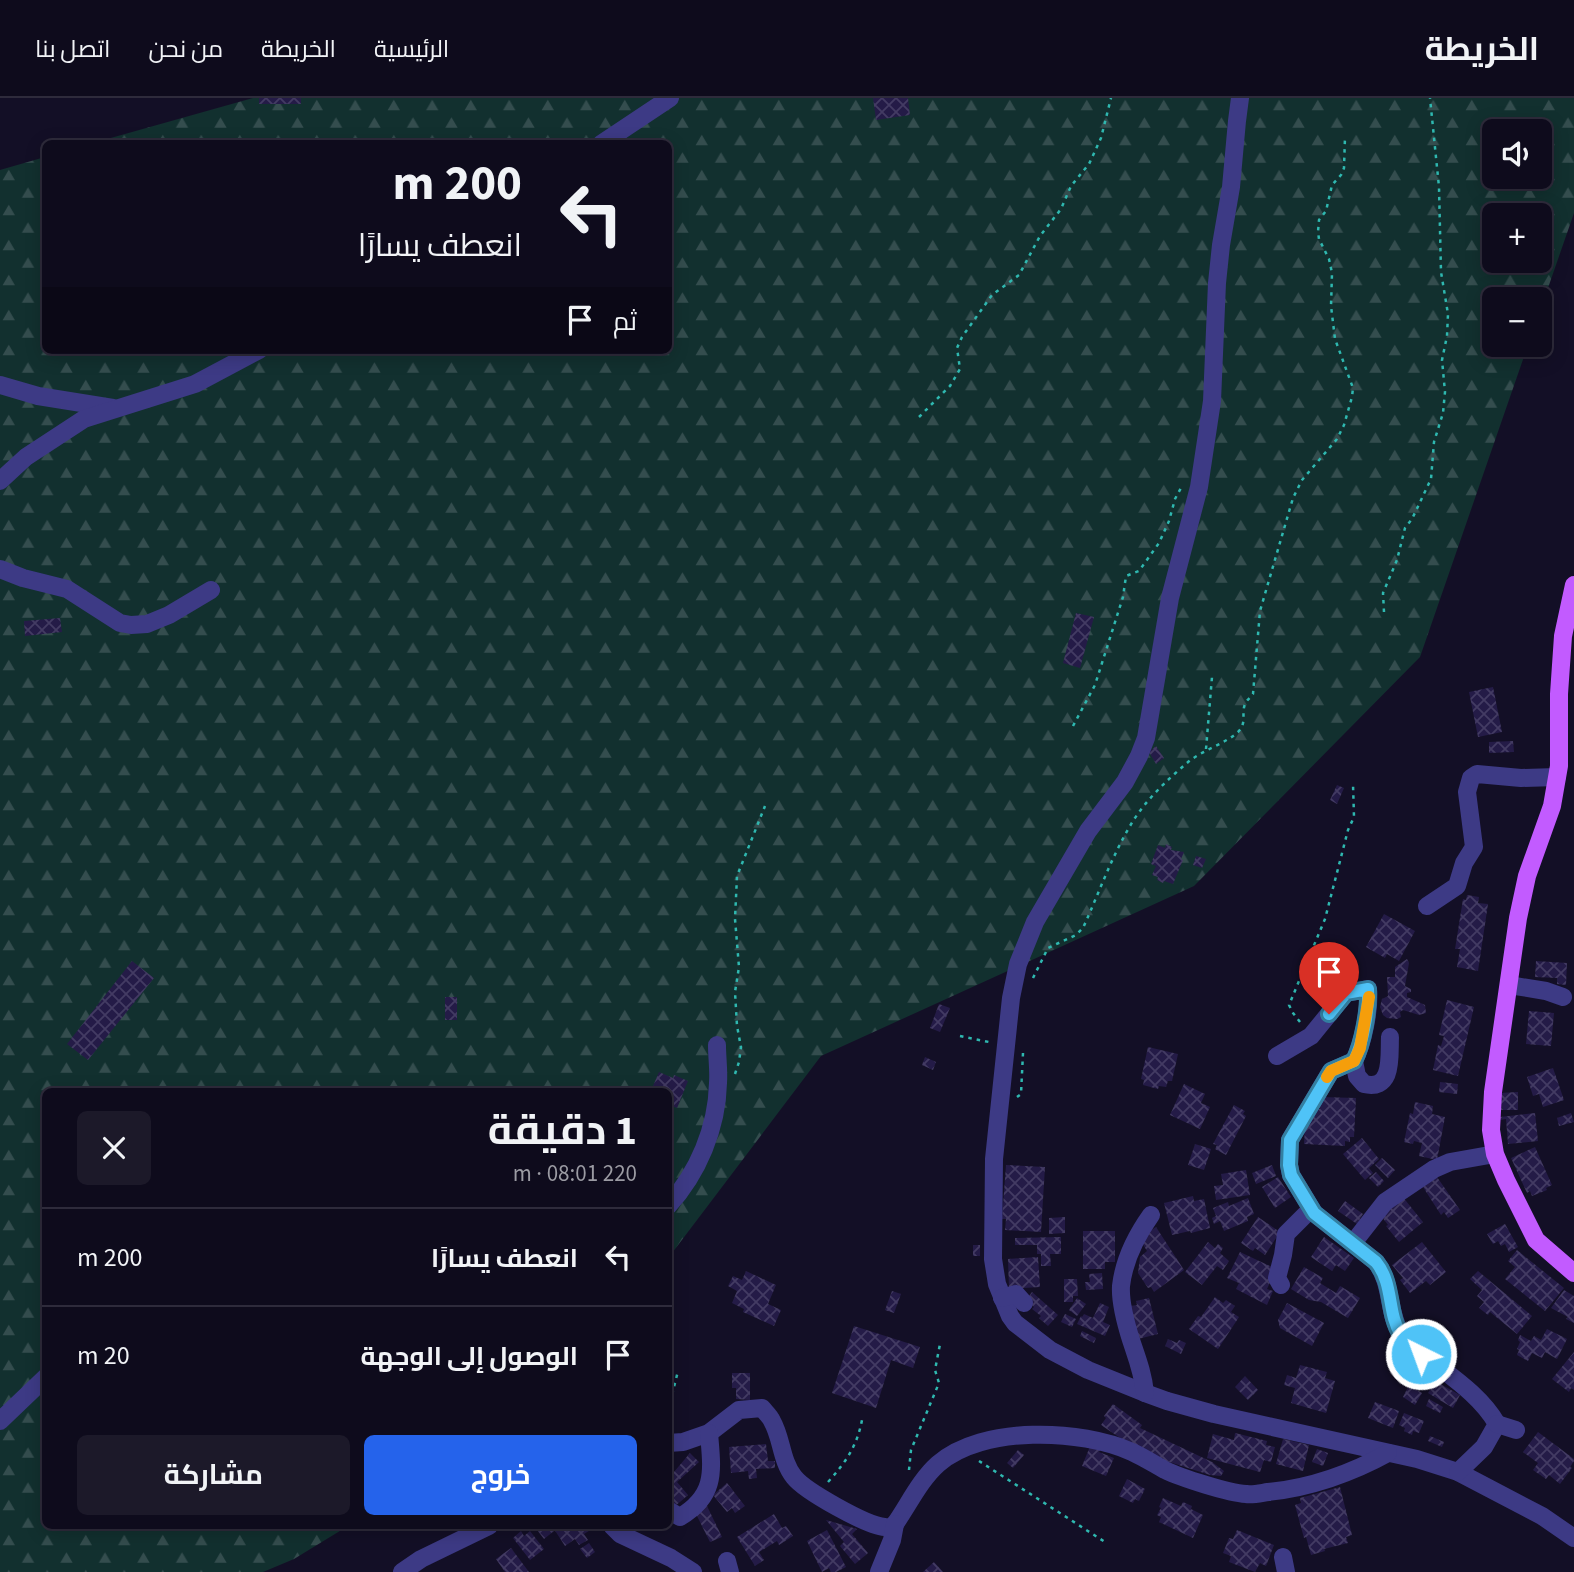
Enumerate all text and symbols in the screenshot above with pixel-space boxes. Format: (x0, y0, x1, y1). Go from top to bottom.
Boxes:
text: الخريطة (1425, 26, 1539, 73)
text: اتصل بنا (35, 32, 110, 67)
text: من نحن (148, 32, 223, 67)
text: الخريطة (261, 32, 336, 67)
text: الرئيسية (374, 32, 449, 67)
map controls (1482, 119, 1552, 357)
button: sound (1482, 119, 1552, 189)
text: 200 m (393, 149, 522, 219)
icon: left (546, 168, 637, 259)
button: + (1482, 203, 1552, 273)
text: انعطف يسارًا (358, 223, 522, 269)
button: − (1482, 287, 1552, 357)
icon: arrive (561, 301, 599, 339)
text: ثم (613, 303, 637, 340)
pin (1299, 942, 1359, 1014)
icon: arrive (1310, 953, 1348, 991)
text: 1 دقيقة (488, 1101, 637, 1161)
button: close (77, 1111, 151, 1185)
text: 220 m · 08:01 (513, 1157, 637, 1190)
icon: left (599, 1238, 637, 1276)
text: 200 m (77, 1239, 143, 1276)
text: انعطف يسارًا (431, 1240, 578, 1277)
position arrow (1384, 1317, 1458, 1391)
icon: arrive (599, 1336, 637, 1374)
text: 20 m (77, 1337, 130, 1374)
text: الوصول إلى الوجهة (360, 1338, 578, 1375)
button: مشاركة (77, 1435, 350, 1515)
button: خروج (364, 1435, 637, 1515)

